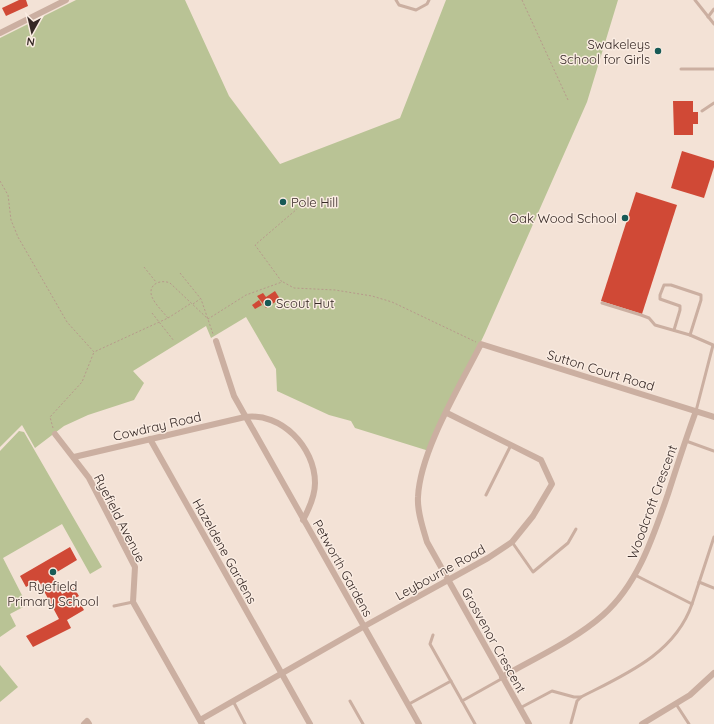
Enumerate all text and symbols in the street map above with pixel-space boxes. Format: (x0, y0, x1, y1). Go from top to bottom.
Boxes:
north arrow (12, 12, 52, 52)
text: N (26, 34, 36, 49)
place label: Swakeleys School for Girls (560, 36, 650, 67)
marker: Swakeleys School for Girls (653, 46, 663, 56)
place label: Pole Hill (291, 194, 338, 210)
marker: Pole Hill (278, 197, 288, 207)
place label: Oak Wood School (509, 210, 617, 226)
marker: Oak Wood School (620, 213, 630, 223)
place label: Scout Hut (276, 295, 334, 311)
marker: Scout Hut (263, 298, 273, 308)
street label: Sutton Court Road (545, 346, 657, 394)
street label: Cowdray Road (111, 408, 203, 444)
street label: Woodcroft Crescent (624, 443, 680, 561)
street label: Ryefield Avenue (91, 471, 149, 565)
street label: Hazeldene Gardens (189, 496, 261, 606)
street label: Petworth Gardens (310, 517, 376, 619)
street label: Leybourne Road (392, 541, 488, 603)
marker: Ryefield Primary School (48, 567, 58, 577)
place label: Ryefield Primary School (7, 578, 99, 609)
street label: Grosvenor Crescent (458, 584, 530, 696)

